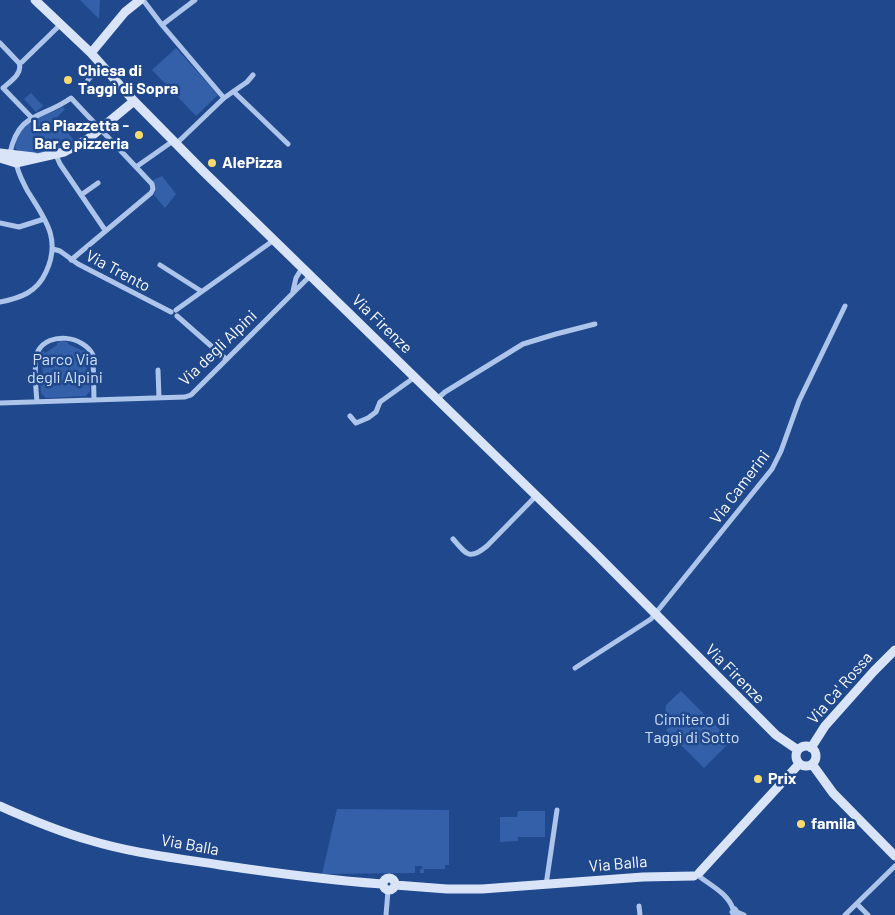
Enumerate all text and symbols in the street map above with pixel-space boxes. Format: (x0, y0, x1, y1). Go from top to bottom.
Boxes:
place label: Chiesa di Taggì di Sopra (78, 61, 178, 99)
marker: Chiesa di Taggì di Sopra (62, 74, 74, 86)
place label: La Piazzetta - Bar e pizzeria (33, 116, 129, 154)
marker: La Piazzetta - Bar e pizzeria (133, 129, 145, 141)
place label: AlePizza (222, 153, 282, 173)
marker: AlePizza (206, 157, 218, 169)
street label: Via Trento (82, 246, 154, 296)
street label: Via Firenze (348, 290, 416, 358)
street label: Via degli Alpini (175, 306, 261, 390)
park label: Parco Via degli Alpini (27, 350, 103, 388)
street label: Via Camerini (706, 447, 774, 527)
street label: Via Firenze (701, 640, 769, 708)
street label: Via Ca' Rossa (803, 648, 877, 728)
park label: Cimitero di Taggì di Sotto (645, 710, 739, 748)
place label: Prix (768, 769, 796, 789)
marker: Prix (752, 773, 764, 785)
place label: famila (811, 814, 855, 834)
marker: famila (795, 818, 807, 830)
street label: Via Balla (160, 830, 220, 860)
street label: Via Balla (588, 852, 648, 876)

